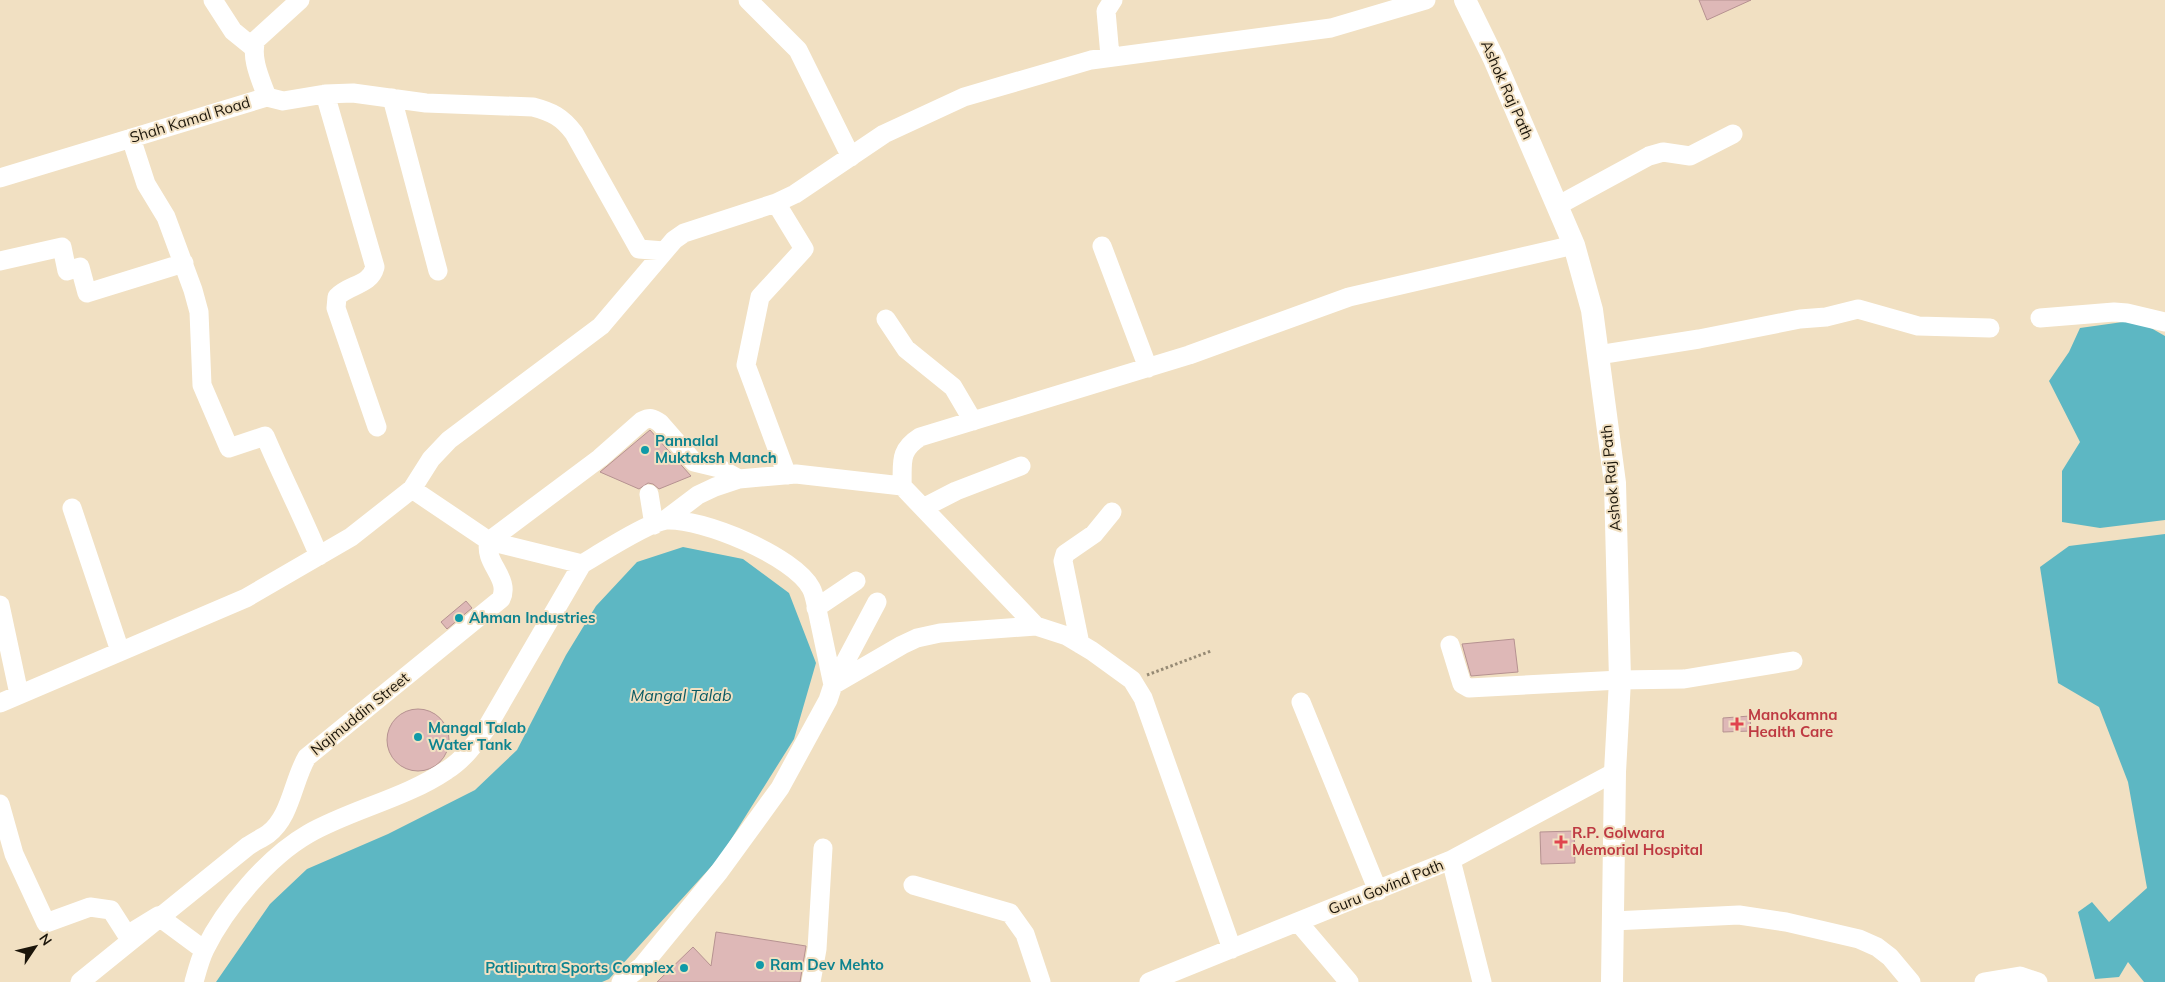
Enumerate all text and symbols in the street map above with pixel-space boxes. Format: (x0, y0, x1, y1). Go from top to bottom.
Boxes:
street label: Ashok Raj Path (1477, 37, 1538, 142)
street label: Shah Kamal Road (127, 92, 252, 147)
street label: Ashok Raj Path (1596, 424, 1625, 532)
place label: Pannalal Muktaksh Manch (655, 431, 777, 467)
marker: Pannalal Muktaksh Manch (639, 444, 651, 456)
place label: Ahman Industries (469, 608, 595, 627)
marker: Ahman Industries (453, 612, 465, 624)
street label: Najmuddin Street (307, 668, 413, 759)
water label: Mangal Talab (631, 685, 732, 705)
place label: Manokamna Health Care (1748, 705, 1838, 741)
marker: Manokamna Health Care (1730, 717, 1744, 731)
place label: Mangal Talab Water Tank (428, 718, 526, 754)
marker: Mangal Talab Water Tank (412, 731, 424, 743)
place label: R.P. Golwara Memorial Hospital (1572, 823, 1703, 859)
marker: R.P. Golwara Memorial Hospital (1554, 835, 1568, 849)
street label: Guru Govind Path (1325, 855, 1446, 918)
north arrow (10, 922, 60, 972)
text: N (35, 930, 56, 949)
place label: Ram Dev Mehto (770, 955, 884, 974)
place label: Patliputra Sports Complex (485, 958, 675, 977)
marker: Ram Dev Mehto (754, 959, 766, 971)
marker: Patliputra Sports Complex (678, 962, 690, 974)

